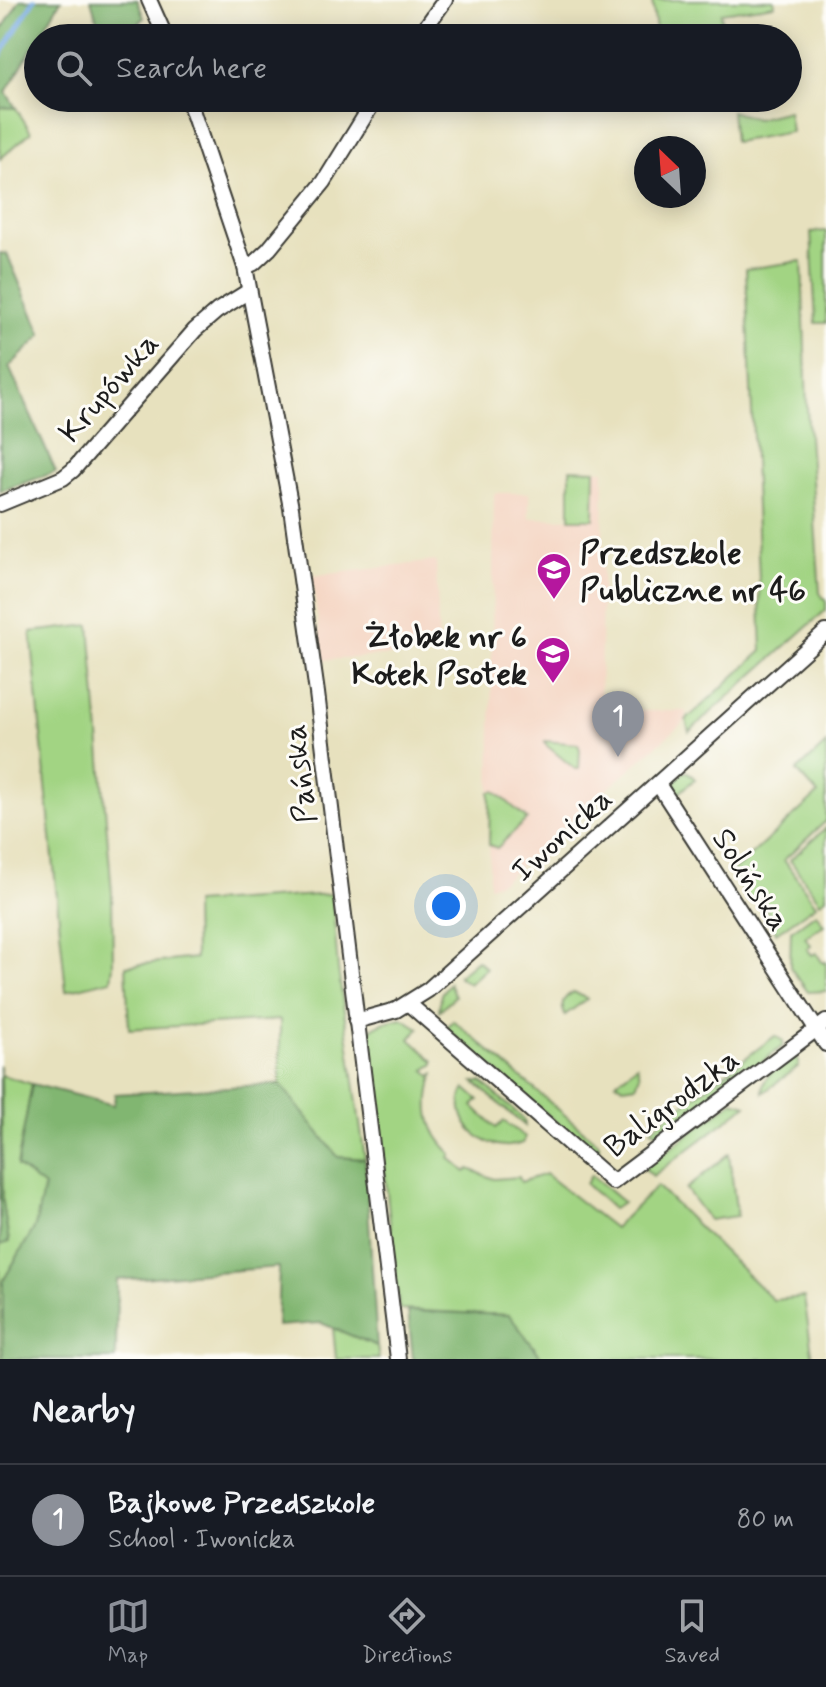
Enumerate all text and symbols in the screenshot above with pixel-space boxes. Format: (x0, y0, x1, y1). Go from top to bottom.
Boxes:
search box (24, 24, 802, 112)
icon: search (52, 46, 96, 90)
text: Search here (116, 49, 267, 88)
north arrow (634, 136, 706, 208)
street label: Krupówka (50, 324, 169, 452)
place label: Przedszkole Publiczne nr 46 (580, 533, 806, 612)
school or university icon: Przedszkole Publiczne nr 46 (535, 551, 573, 601)
place label: Żłobek nr 6 Kotek Psotek (352, 617, 527, 696)
school or university icon: Żłobek nr 6 Kotek Psotek (534, 635, 572, 685)
pin: 1 (592, 691, 644, 757)
street label: Pańska (274, 722, 328, 826)
street label: Iwonicka (503, 779, 622, 892)
street label: Solińska (701, 821, 799, 940)
your location (426, 886, 466, 926)
street label: Baligrodzka (596, 1039, 748, 1168)
text: Nearby (32, 1389, 136, 1434)
text: Bajkowe Przedszkole (108, 1484, 375, 1523)
text: 1 (52, 1503, 64, 1537)
text: 80 m (737, 1503, 794, 1537)
text: School · Iwonicka (108, 1523, 295, 1557)
tab: Map (106, 1594, 150, 1670)
tab: Directions (362, 1594, 452, 1670)
tab: Saved (664, 1594, 720, 1670)

